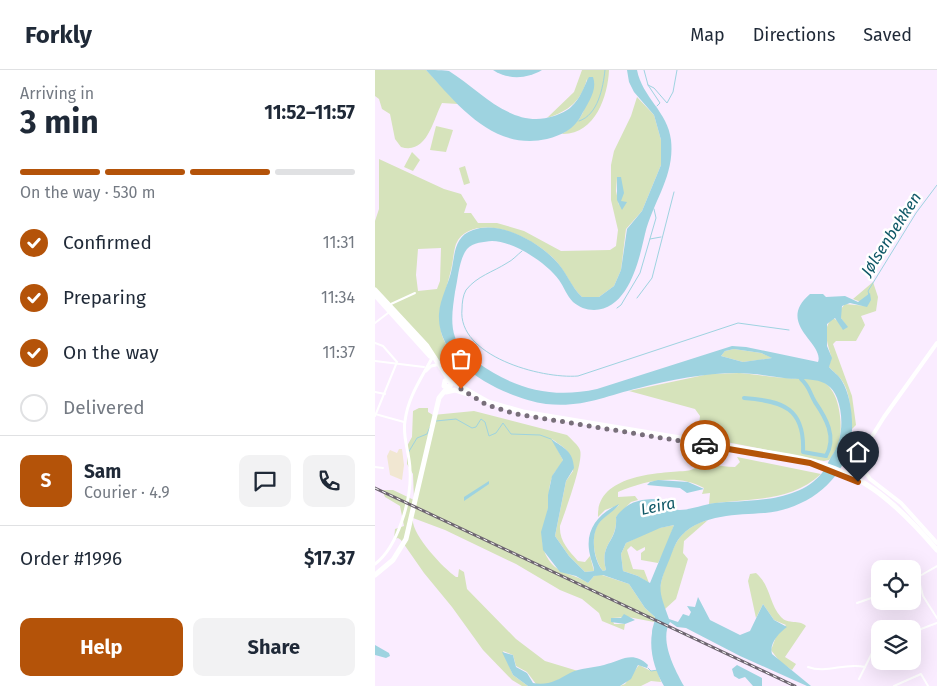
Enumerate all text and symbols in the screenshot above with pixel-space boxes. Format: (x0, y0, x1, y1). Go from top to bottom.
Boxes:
text: Forkly (25, 21, 92, 49)
text: Map (690, 24, 725, 46)
text: Directions (753, 24, 835, 46)
text: Saved (863, 24, 912, 46)
text: Arriving in (20, 84, 94, 103)
text: 11:52–11:57 (264, 101, 355, 124)
text: 3 min (20, 103, 99, 141)
text: On the way · 530 m (20, 183, 156, 202)
water label: Jølsenbekken (856, 189, 925, 280)
icon: check (20, 229, 48, 257)
text: Confirmed (63, 231, 152, 254)
text: 11:31 (323, 233, 355, 252)
icon: check (20, 284, 48, 312)
text: Preparing (63, 286, 146, 309)
text: 11:34 (321, 288, 355, 307)
pin (440, 338, 482, 389)
icon: check (20, 339, 48, 367)
text: On the way (63, 341, 159, 364)
text: 11:37 (322, 343, 355, 362)
icon: bag (447, 345, 475, 373)
text: Delivered (63, 396, 145, 419)
courier (680, 420, 730, 470)
icon: car (691, 431, 719, 459)
pin (837, 431, 879, 482)
icon: home (844, 438, 872, 466)
button: chat (239, 455, 291, 507)
button: phone (303, 455, 355, 507)
text: Sam (84, 460, 121, 483)
text: S (41, 469, 51, 492)
text: Courier · 4.9 (84, 483, 170, 502)
water label: Leira (639, 493, 677, 519)
text: Order #1996 (20, 547, 122, 570)
text: $17.37 (304, 547, 355, 570)
map controls (871, 560, 921, 670)
button: locate (871, 560, 921, 610)
button: Help (20, 618, 183, 676)
button: Share (193, 618, 355, 676)
button: layers (871, 620, 921, 670)

